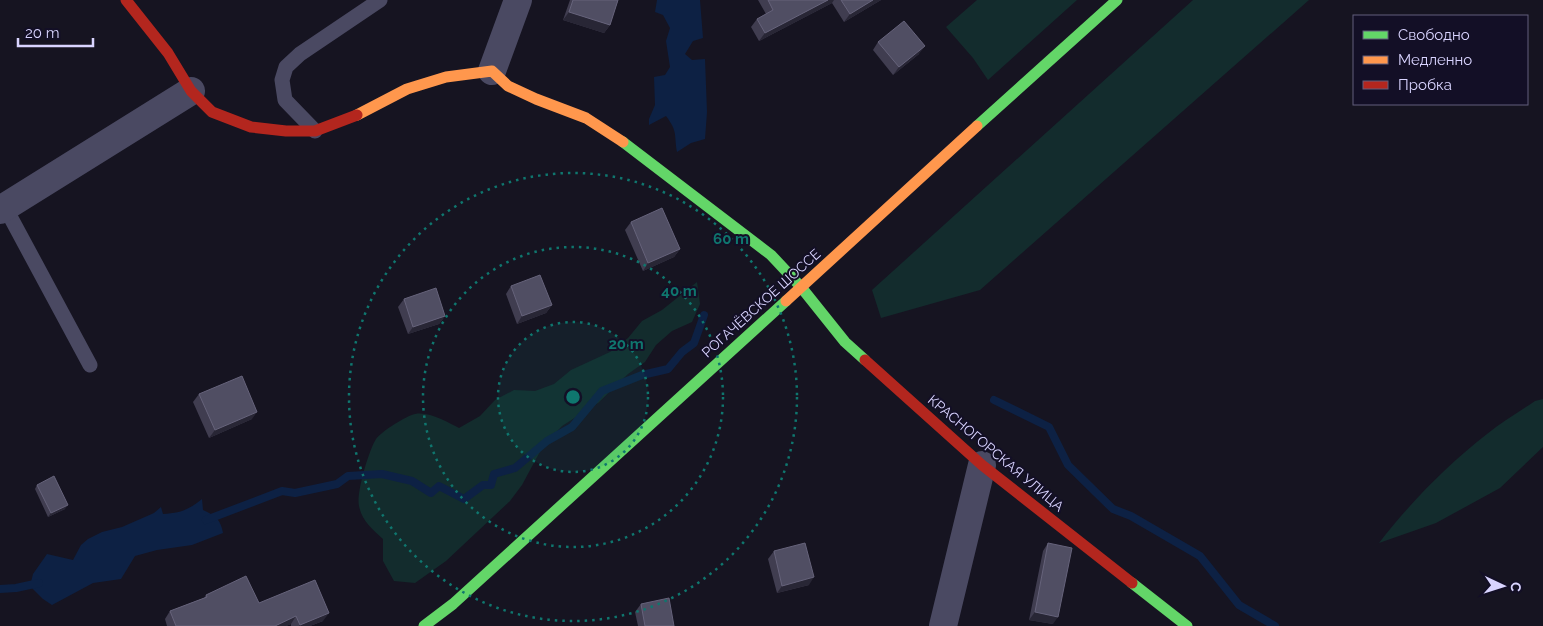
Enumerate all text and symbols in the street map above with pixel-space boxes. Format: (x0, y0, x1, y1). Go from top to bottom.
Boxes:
scale bar (18, 15, 92, 47)
legend (1353, 15, 1528, 105)
text: 20 m (25, 24, 60, 42)
text: Свободно (1398, 26, 1470, 44)
text: Медленно (1398, 51, 1472, 69)
text: Пробка (1398, 76, 1452, 94)
text: 60 m (713, 230, 749, 248)
street label: РОГАЧЁВСКОЕ ШОССЕ (697, 244, 824, 360)
text: 40 m (661, 282, 697, 300)
text: 20 m (608, 335, 644, 353)
centre of rings (564, 388, 582, 406)
street label: КРАСНОГОРСКАЯ УЛИЦА (925, 391, 1068, 515)
north arrow (1478, 561, 1528, 611)
text: С (1508, 582, 1524, 593)

